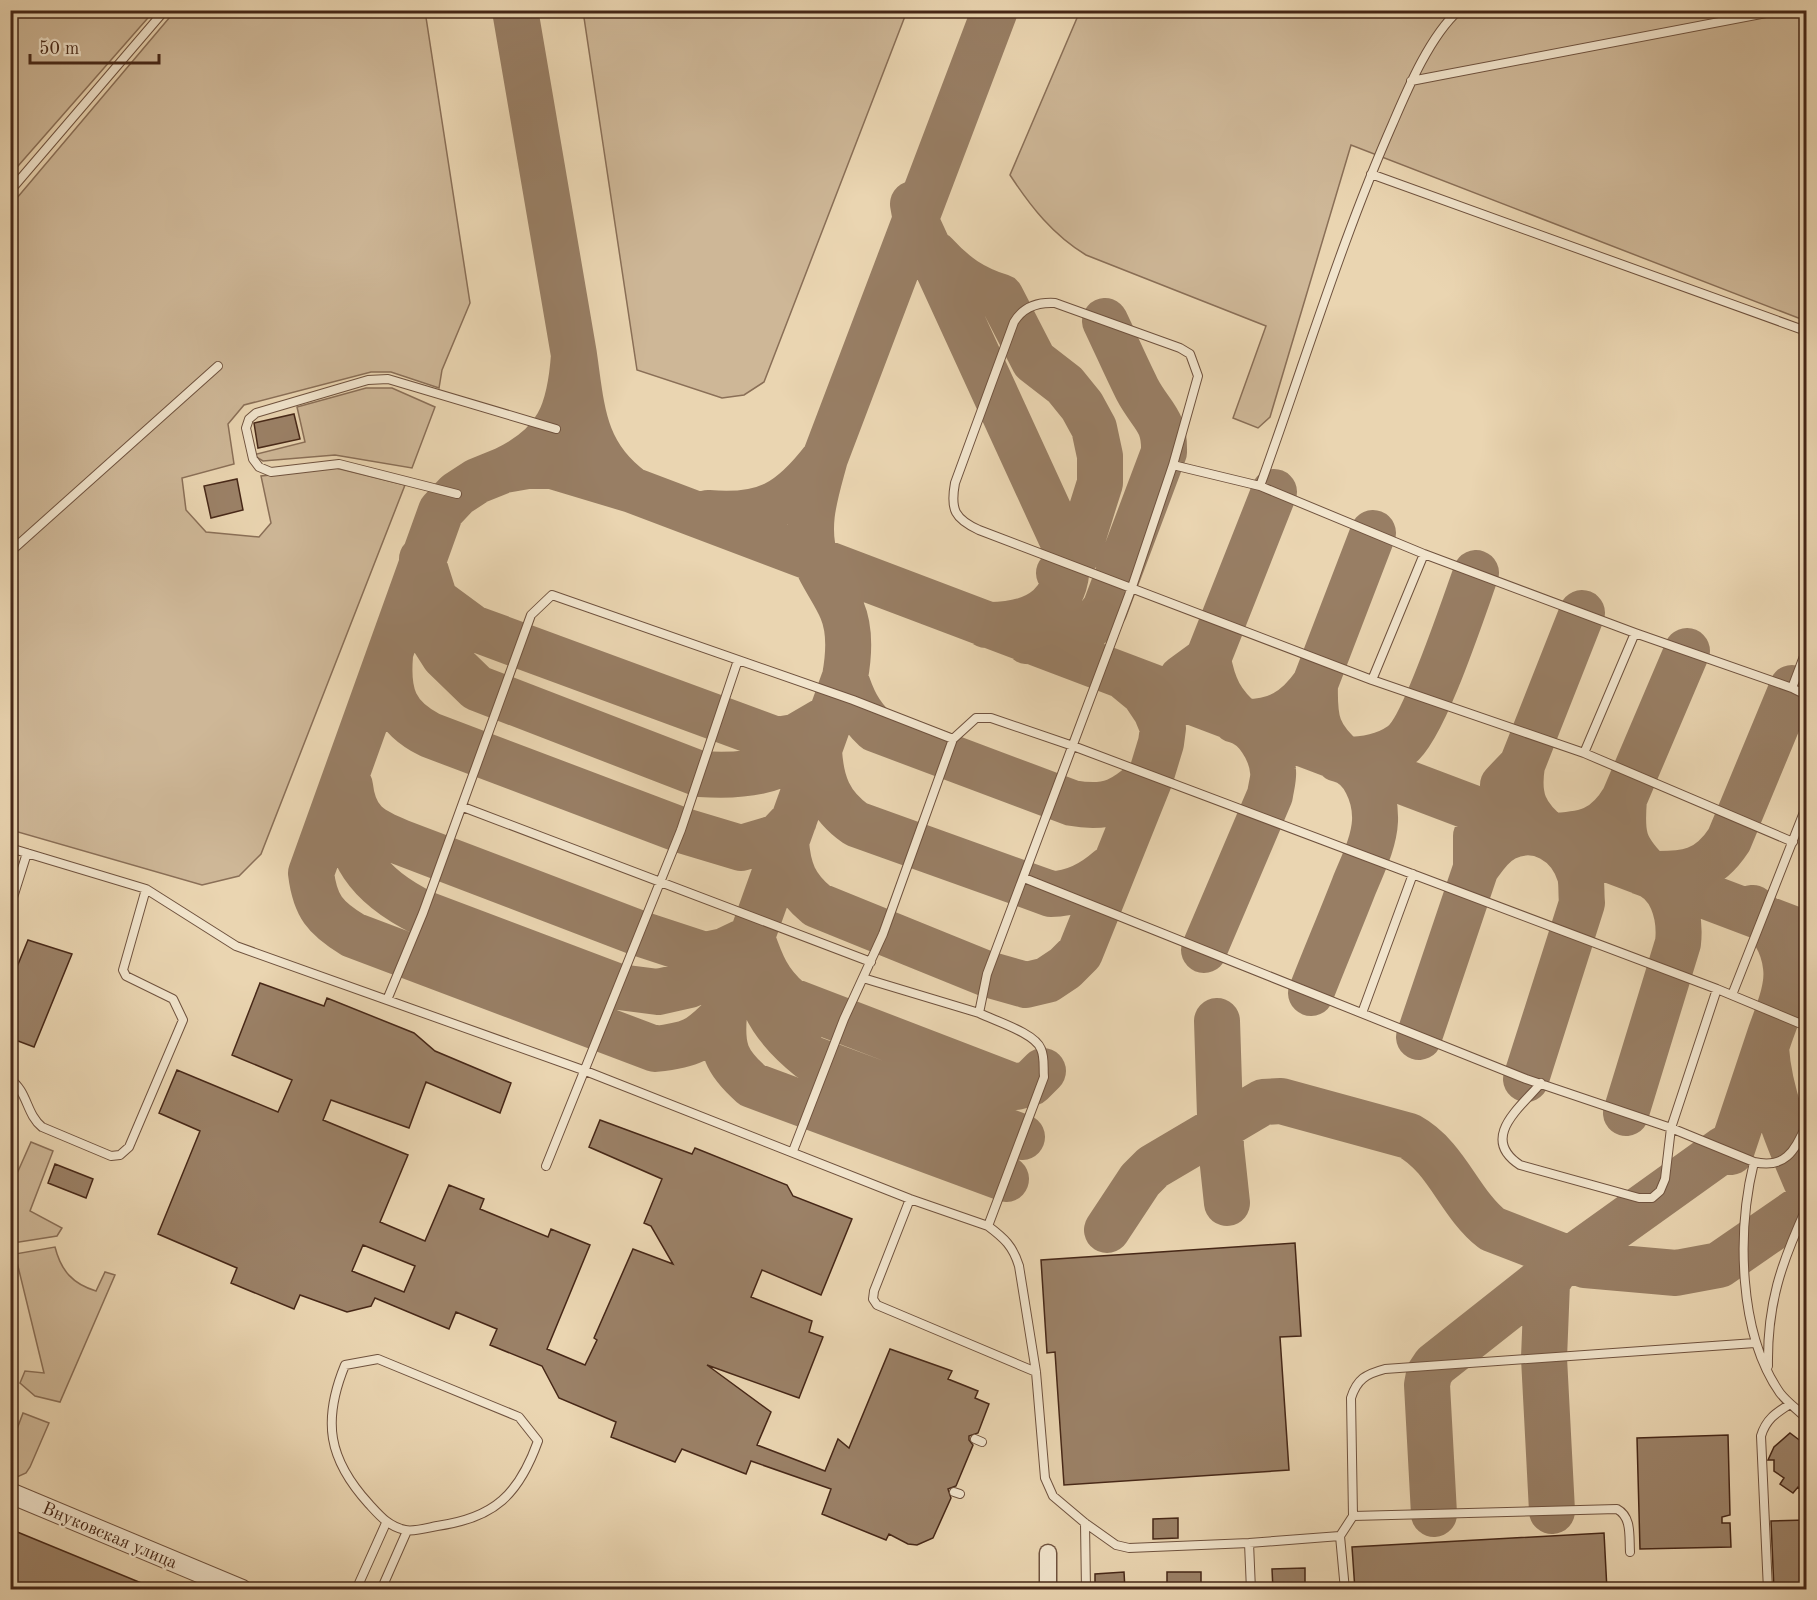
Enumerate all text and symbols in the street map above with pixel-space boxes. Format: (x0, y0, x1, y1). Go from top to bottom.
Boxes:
scale bar (30, 27, 159, 65)
text: 50 m (39, 40, 79, 58)
street label: Внуковская улица (40, 1499, 180, 1573)

